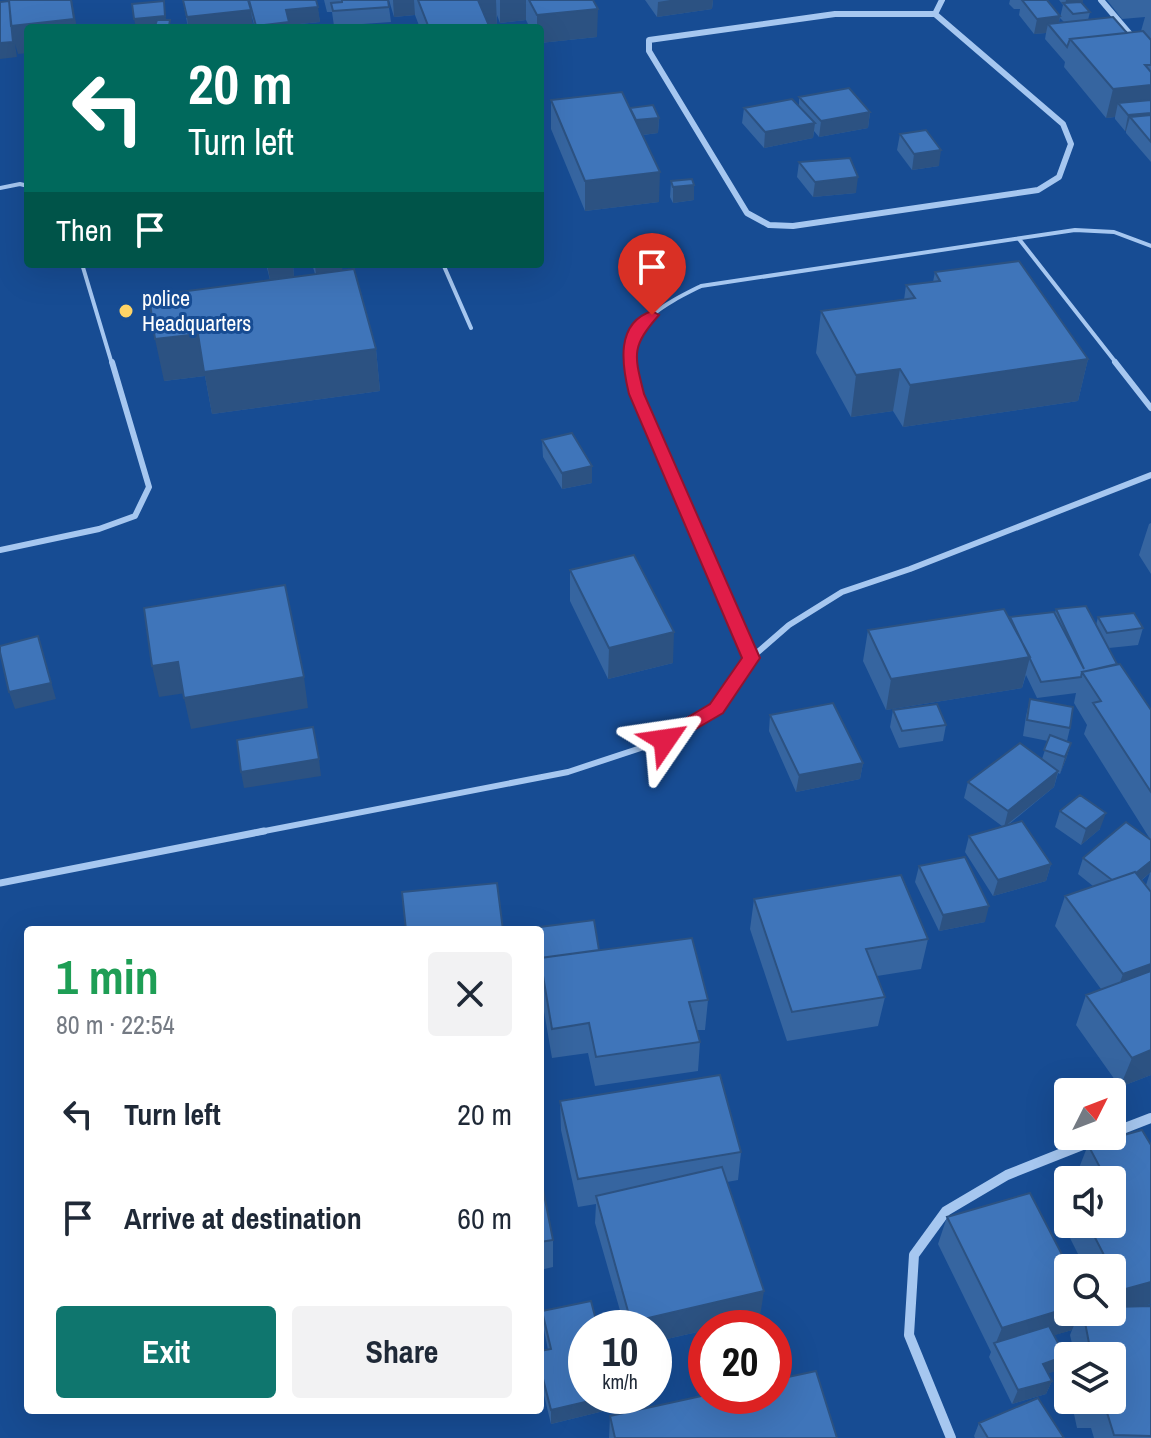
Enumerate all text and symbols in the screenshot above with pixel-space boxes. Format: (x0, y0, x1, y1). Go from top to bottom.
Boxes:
text: 20 m (188, 46, 293, 121)
icon: left (56, 56, 160, 160)
text: Turn left (188, 118, 294, 166)
icon: arrive (128, 208, 172, 252)
text: Then (56, 210, 112, 250)
pin (618, 233, 686, 315)
icon: arrive (630, 245, 674, 289)
place label: police Headquarters (142, 283, 251, 338)
marker: police Headquarters (117, 302, 135, 320)
position arrow (623, 698, 707, 782)
text: 1 min (56, 944, 159, 1009)
button: close (428, 952, 512, 1036)
text: 80 m · 22:54 (56, 1007, 175, 1042)
north arrow (1054, 1078, 1126, 1150)
map controls (1054, 1078, 1126, 1414)
icon: left (56, 1092, 100, 1136)
text: Turn left (124, 1094, 221, 1134)
text: 20 m (457, 1094, 512, 1134)
button: sound (1054, 1166, 1126, 1238)
icon: arrive (56, 1196, 100, 1240)
text: Arrive at destination (124, 1198, 362, 1238)
text: 60 m (457, 1198, 512, 1238)
button: search (1054, 1254, 1126, 1326)
button: Exit (56, 1306, 276, 1398)
button: Share (292, 1306, 512, 1398)
speed limit sign: 20 (688, 1310, 792, 1414)
text: 10 (602, 1325, 638, 1378)
button: layers (1054, 1342, 1126, 1414)
text: km/h (602, 1368, 638, 1395)

